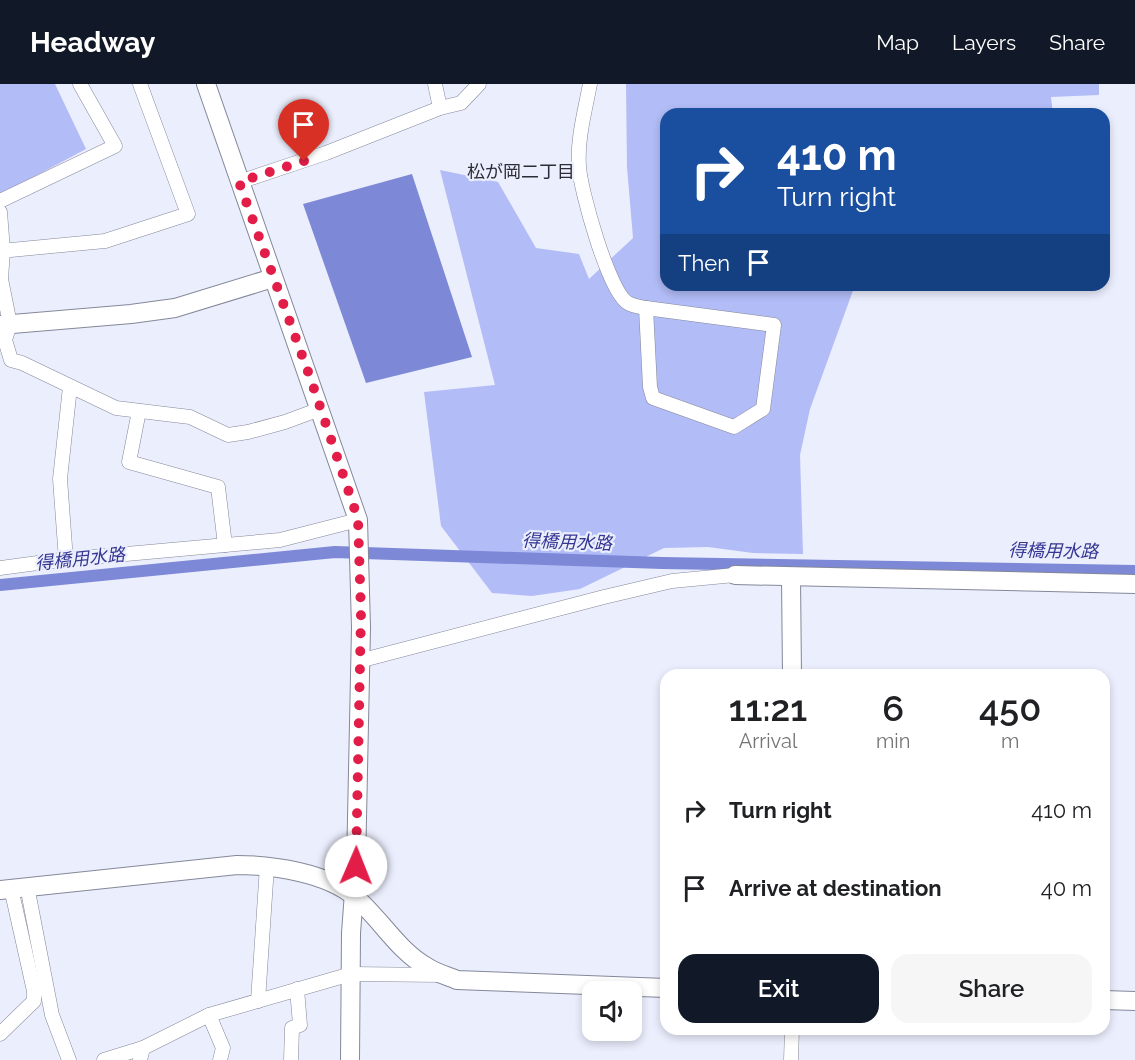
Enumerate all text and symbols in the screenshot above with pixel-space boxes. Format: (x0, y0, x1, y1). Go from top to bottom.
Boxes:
text: Headway (30, 26, 155, 59)
text: Map (876, 30, 919, 55)
text: Layers (952, 30, 1016, 55)
text: Share (1049, 30, 1105, 55)
pin (278, 99, 329, 161)
icon: arrive (287, 108, 320, 141)
text: 410 m (777, 131, 897, 180)
icon: right (678, 132, 756, 210)
district label: 松が岡二丁目 (467, 161, 575, 182)
text: Turn right (777, 181, 896, 212)
icon: arrive (742, 246, 775, 279)
text: Then (678, 250, 730, 276)
water label: 得橋用水路 (522, 529, 614, 554)
water label: 得橋用水路 (1008, 539, 1100, 562)
water label: 得橋用水路 (34, 543, 128, 574)
text: 11:21 (729, 687, 807, 729)
text: 6 (882, 687, 904, 729)
text: 450 (979, 687, 1041, 729)
text: Arrival (739, 729, 797, 753)
text: min (876, 729, 910, 753)
text: m (1001, 729, 1019, 753)
icon: right (678, 794, 711, 827)
text: Turn right (729, 797, 832, 823)
text: 410 m (1031, 797, 1092, 823)
position arrow (324, 834, 388, 898)
icon: arrive (678, 872, 711, 905)
text: Arrive at destination (729, 875, 942, 901)
text: 40 m (1041, 875, 1092, 901)
button: Exit (678, 954, 879, 1023)
button: Share (891, 954, 1092, 1023)
map controls (582, 981, 642, 1041)
button: sound (582, 981, 642, 1041)

